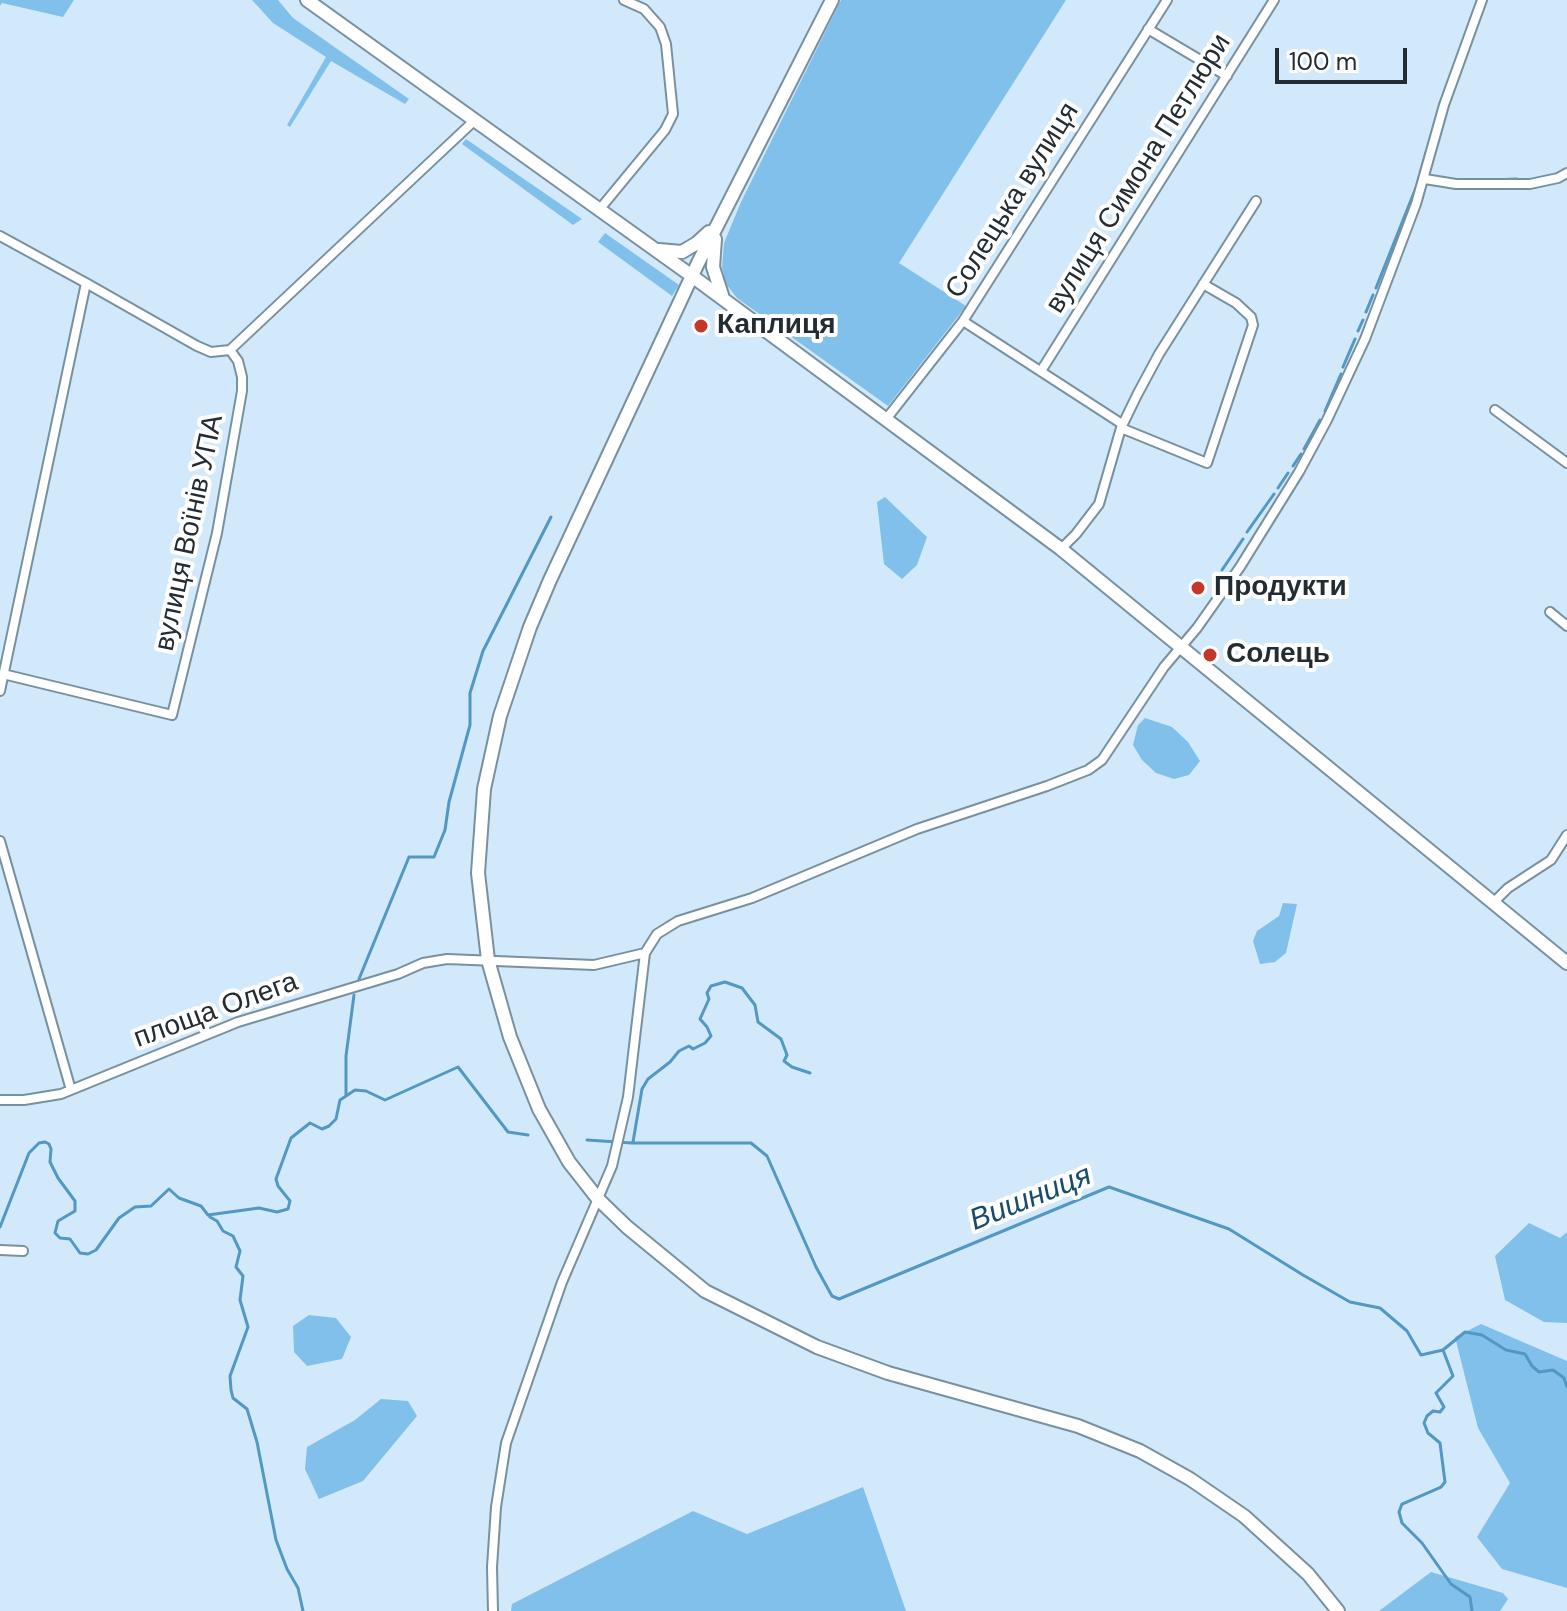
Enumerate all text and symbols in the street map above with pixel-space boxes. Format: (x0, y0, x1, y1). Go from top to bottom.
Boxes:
street label: вулиця Симона Петлюри (1039, 28, 1239, 320)
scale bar (1279, 32, 1411, 82)
text: 100 m (1289, 46, 1357, 77)
street label: Солецька вулиця (939, 97, 1087, 305)
place label: Каплиця (717, 309, 835, 343)
marker: Каплиця (692, 317, 710, 335)
street label: вулиця Воїнів УПА (149, 412, 231, 654)
place label: Продукти (1214, 571, 1347, 605)
marker: Продукти (1189, 579, 1207, 597)
place label: Солець (1226, 638, 1330, 672)
marker: Солець (1201, 646, 1219, 664)
street label: площа Олега (129, 966, 303, 1056)
water label: Вишниця (965, 1158, 1097, 1240)

